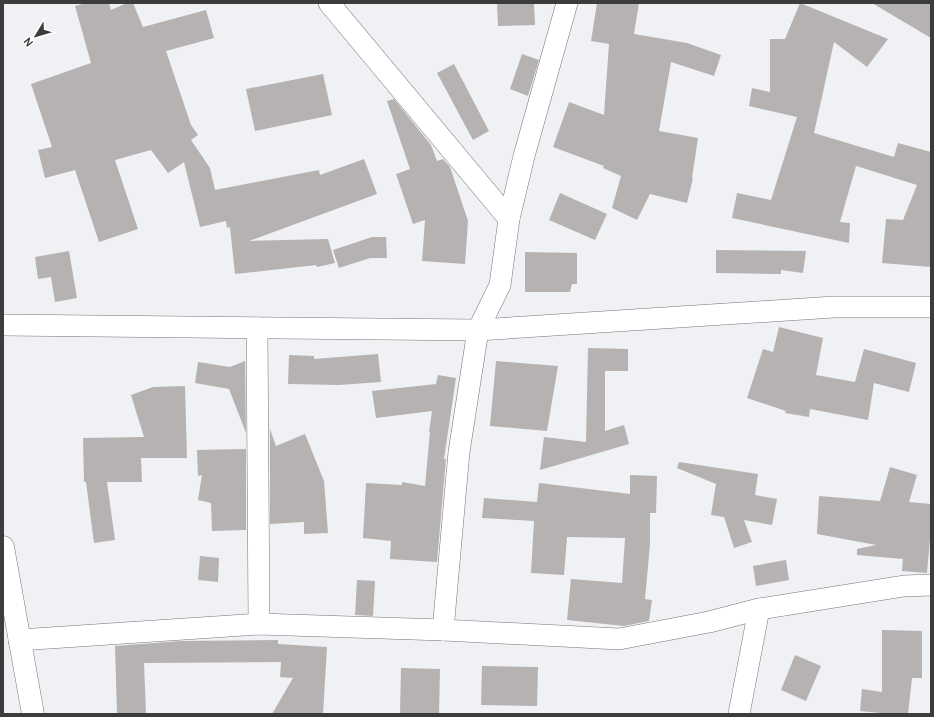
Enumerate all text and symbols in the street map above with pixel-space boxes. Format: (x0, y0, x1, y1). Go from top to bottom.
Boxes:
north arrow (16, 16, 56, 56)
text: N (20, 35, 36, 50)

